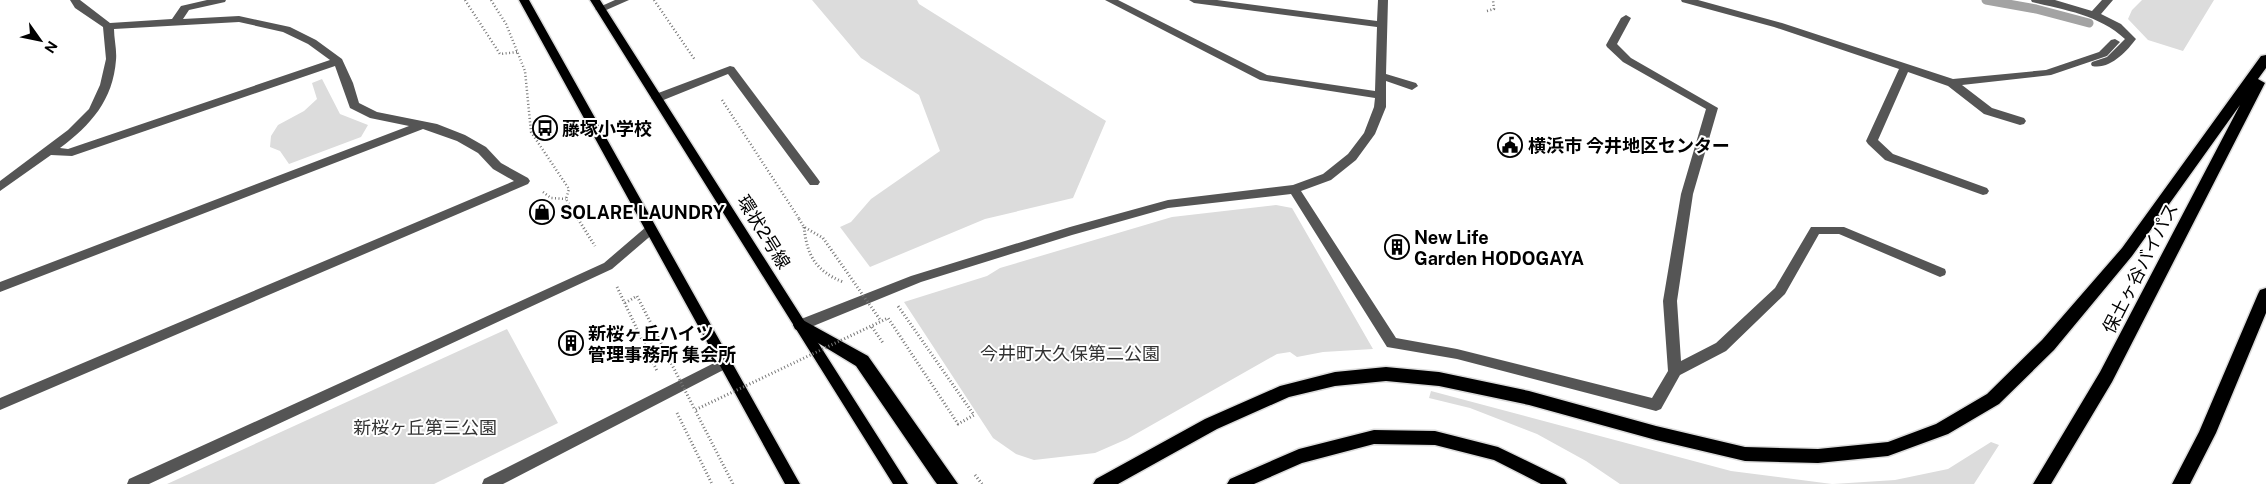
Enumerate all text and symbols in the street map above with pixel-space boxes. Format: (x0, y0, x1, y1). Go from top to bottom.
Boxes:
north arrow (15, 15, 65, 65)
text: N (41, 38, 61, 56)
bus stop icon: 藤塚小学校 (532, 115, 558, 141)
place label: 藤塚小学校 (562, 118, 652, 139)
public building icon: 横浜市 今井地区センター (1497, 132, 1523, 158)
place label: 横浜市 今井地区センター (1528, 135, 1730, 156)
street label: 環状2号線 (733, 191, 795, 273)
shop icon: SOLARE LAUNDRY (529, 199, 555, 225)
street label: 保土ヶ谷バイパス (2098, 199, 2182, 337)
place label: SOLARE LAUNDRY (560, 202, 725, 223)
place label: New Life Garden HODOGAYA (1414, 227, 1584, 269)
building icon: New Life Garden HODOGAYA (1384, 234, 1410, 260)
place label: 新桜ヶ丘ハイツ 管理事務所 集会所 (588, 323, 736, 365)
building icon: 新桜ヶ丘ハイツ 管理事務所 集会所 (558, 330, 584, 356)
park label: 今井町大久保第二公園 (980, 343, 1160, 364)
park label: 新桜ヶ丘第三公園 (353, 417, 497, 438)

